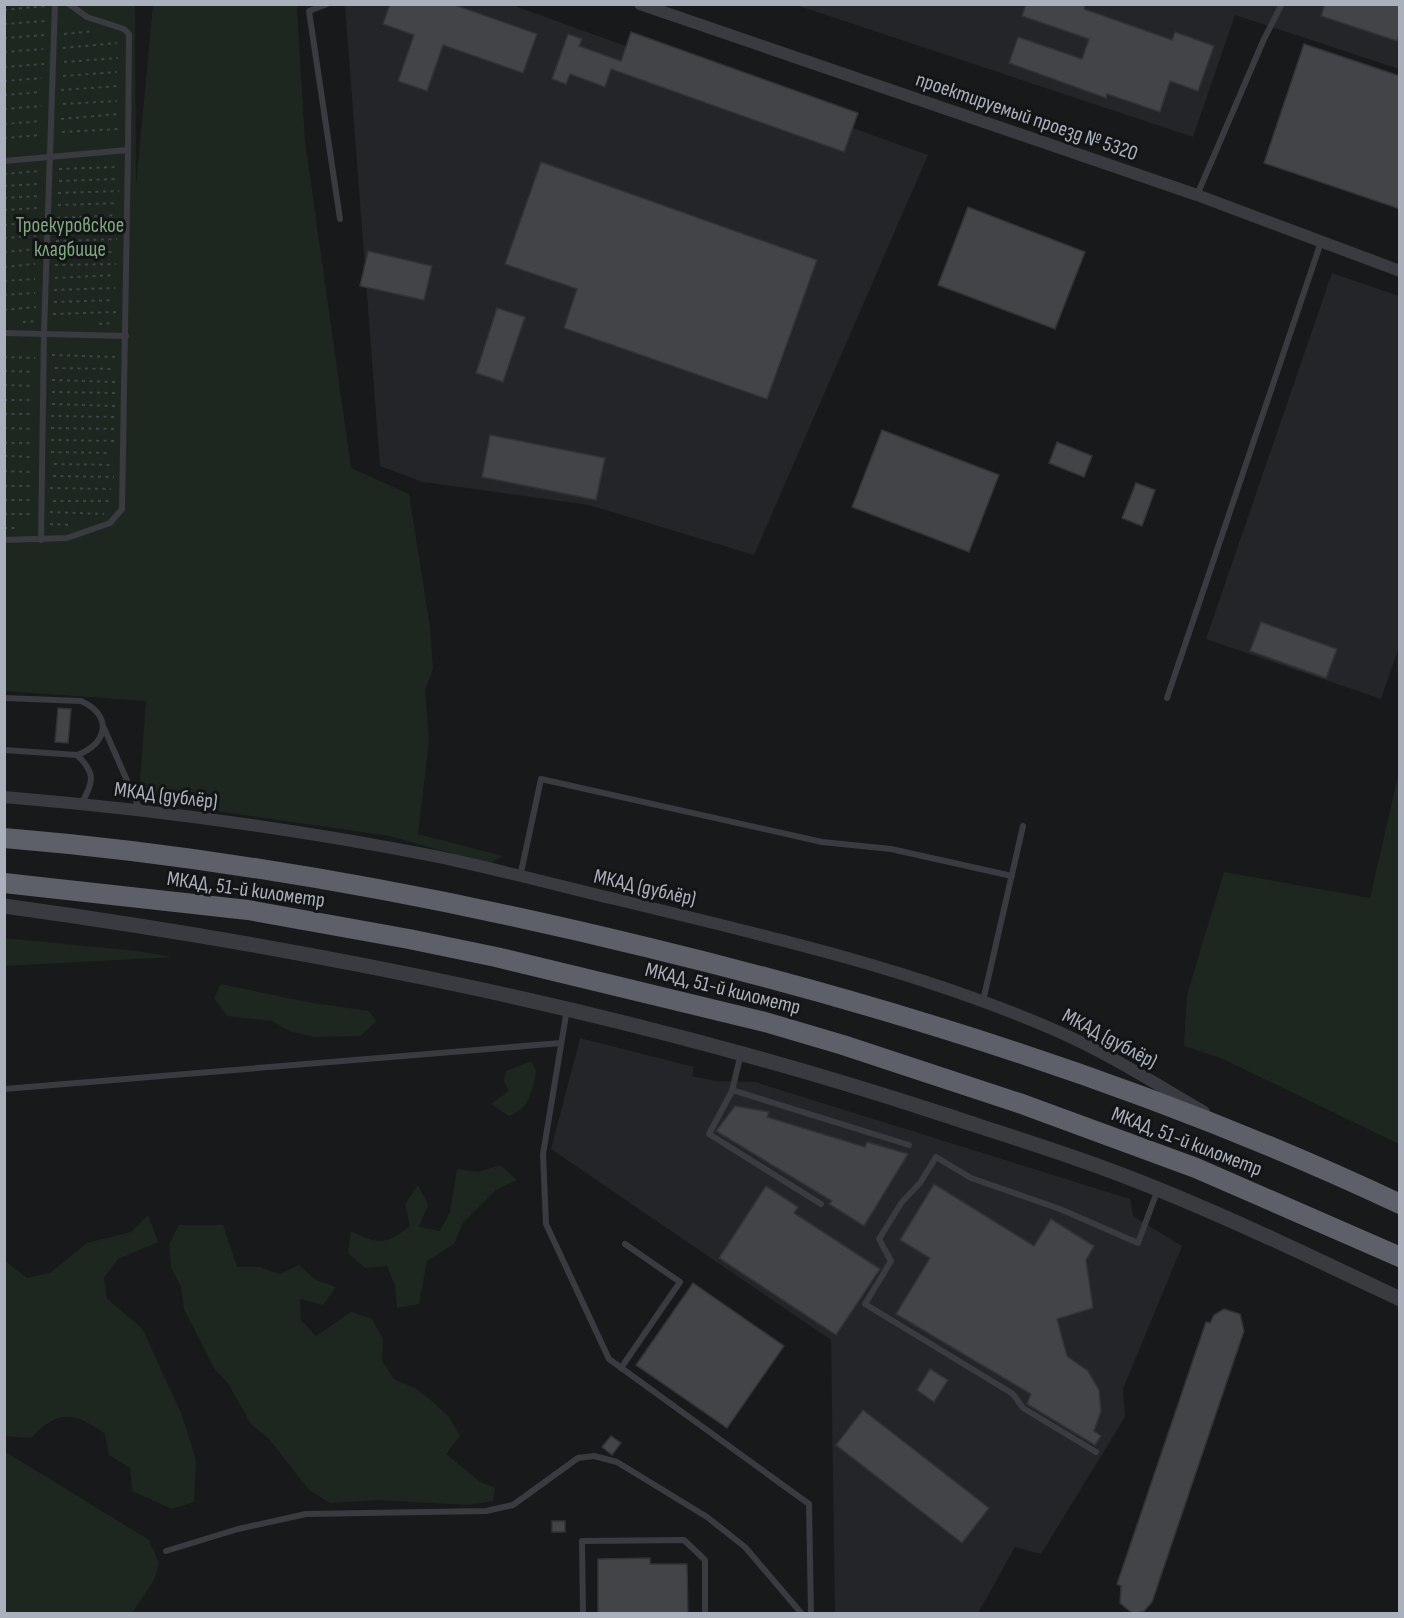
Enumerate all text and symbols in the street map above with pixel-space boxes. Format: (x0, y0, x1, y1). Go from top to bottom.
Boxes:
street label: проектируемый проезд № 5320 (913, 67, 1141, 166)
park label: Троекуровское кладбище (16, 213, 124, 262)
street label: МКАД (дублёр) (113, 777, 219, 814)
street label: МКАД (дублёр) (591, 864, 698, 911)
street label: МКАД, 51-й километр (165, 866, 326, 913)
street label: МКАД, 51-й километр (643, 957, 803, 1020)
street label: МКАД (дублёр) (1058, 1003, 1162, 1074)
street label: МКАД, 51-й километр (1108, 1101, 1266, 1182)

